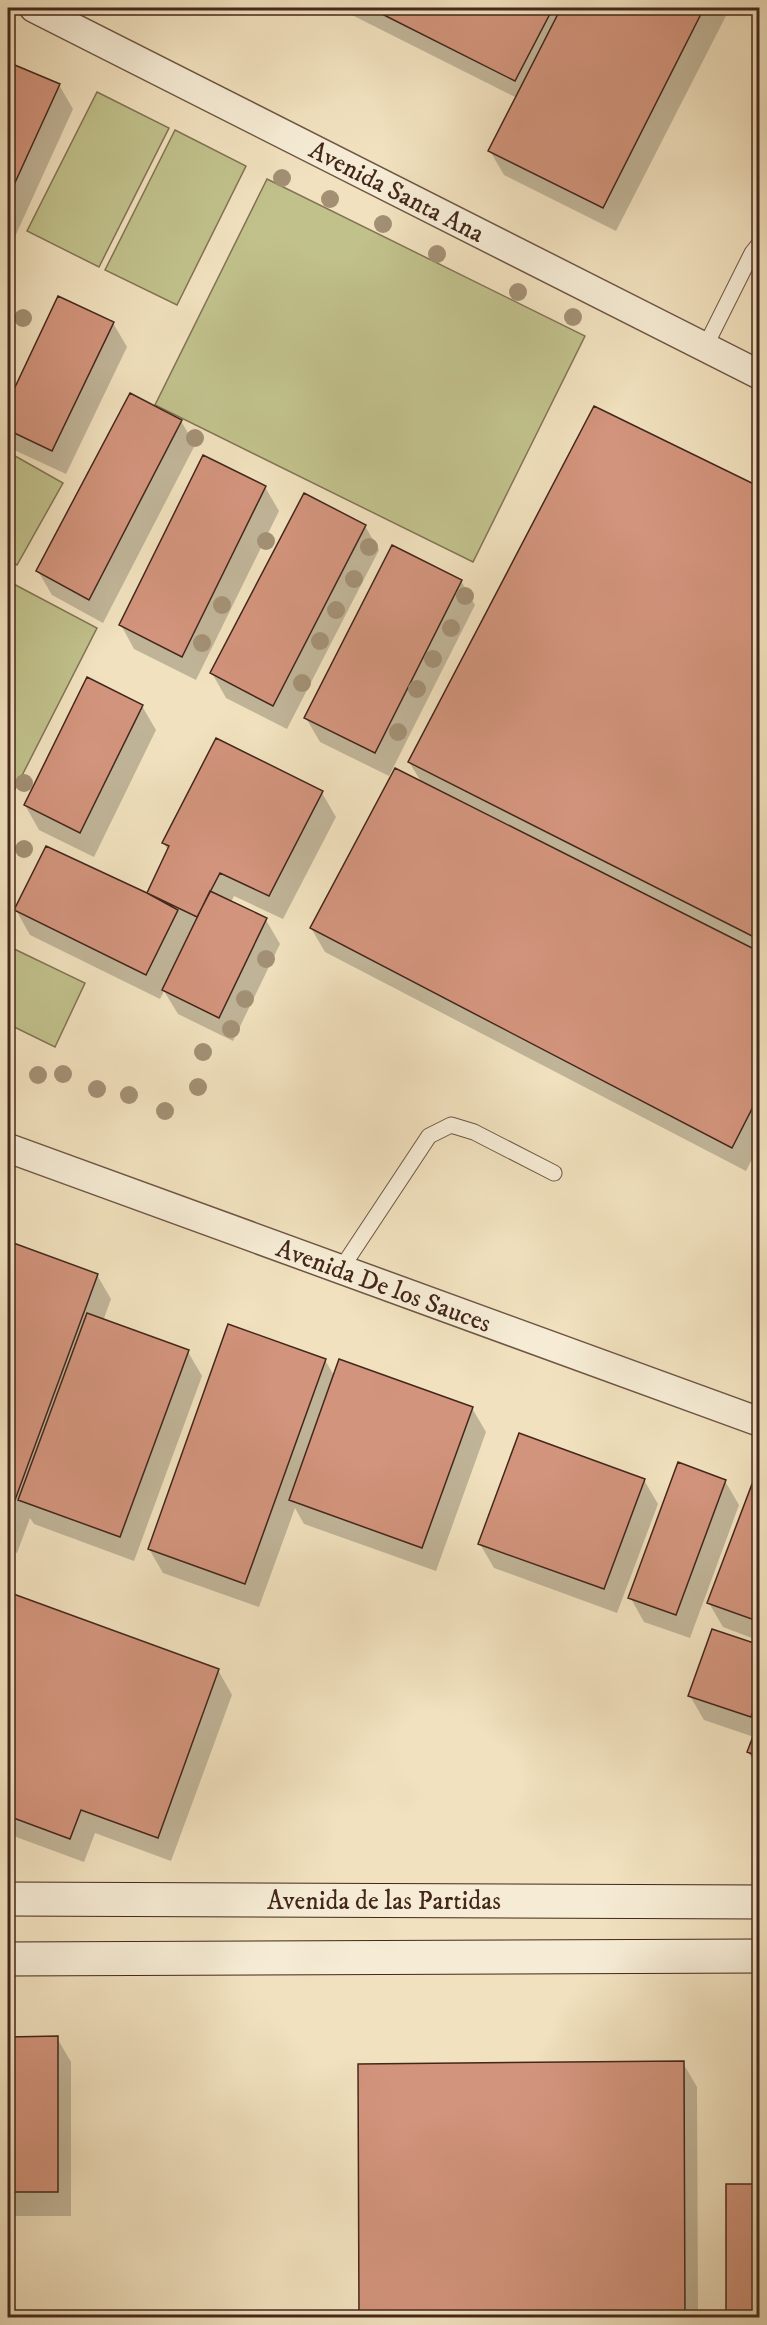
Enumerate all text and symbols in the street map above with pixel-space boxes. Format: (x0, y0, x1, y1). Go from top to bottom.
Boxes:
street label: Avenida Santa Ana (303, 134, 489, 251)
street label: Avenida De los Sauces (272, 1232, 495, 1341)
street label: Avenida de las Partidas (267, 1885, 501, 1918)

